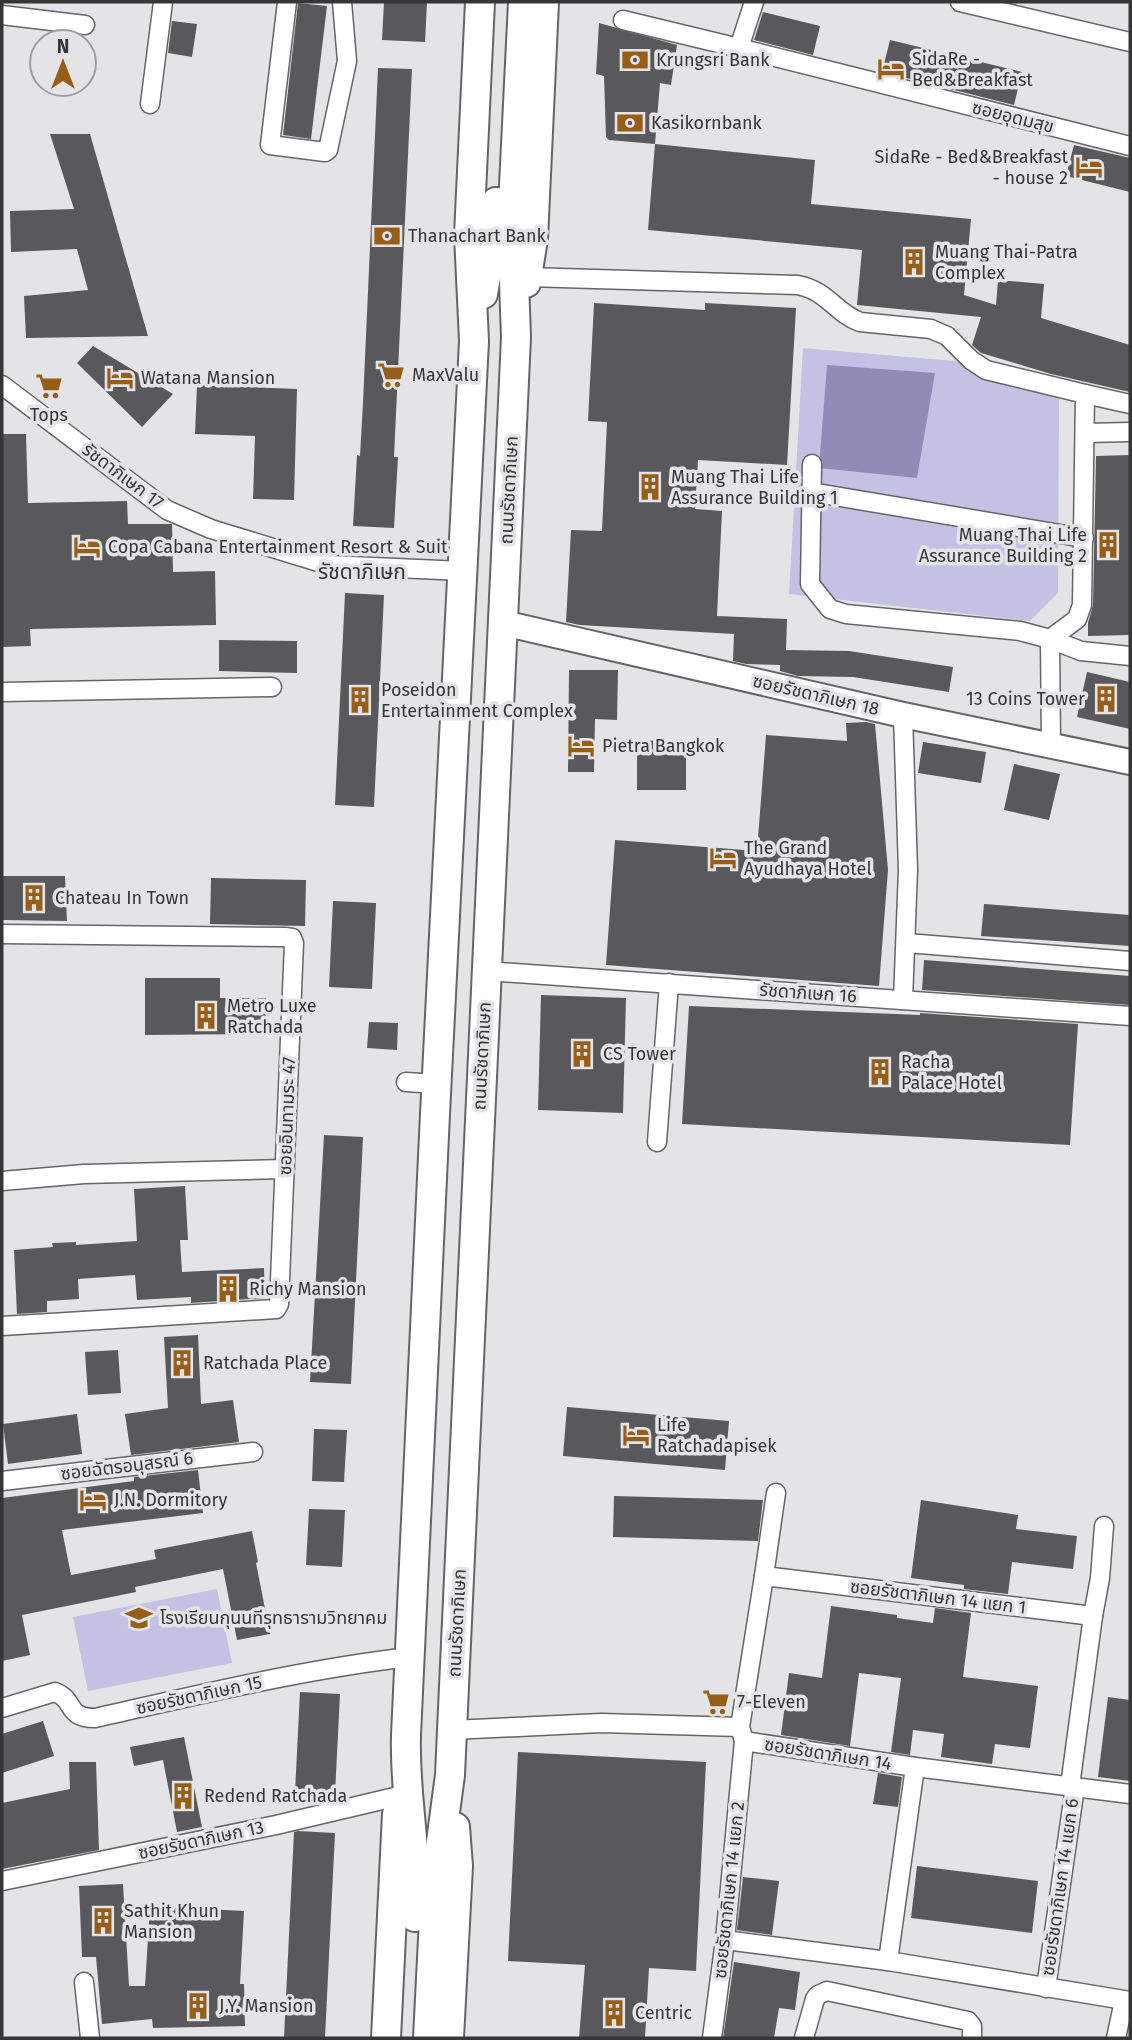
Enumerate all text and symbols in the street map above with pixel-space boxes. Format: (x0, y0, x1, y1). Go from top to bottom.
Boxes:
north arrow (28, 28, 98, 98)
text: N (57, 35, 69, 58)
bank icon: Krungsri Bank (620, 45, 650, 75)
place label: SidaRe - Bed&Breakfast (912, 48, 1033, 91)
place label: Krungsri Bank (656, 49, 770, 71)
hotel icon: SidaRe - Bed&Breakfast (876, 54, 906, 84)
street label: ซอยอุดมสุข (970, 96, 1056, 138)
bank icon: Kasikornbank (615, 108, 645, 138)
place label: Kasikornbank (651, 112, 762, 134)
place label: SidaRe - Bed&Breakfast - house 2 (875, 146, 1068, 189)
hotel icon: SidaRe - Bed&Breakfast - house 2 (1074, 152, 1104, 182)
bank icon: Thanachart Bank (372, 221, 402, 251)
place label: Thanachart Bank (408, 225, 546, 247)
place label: Muang Thai-Patra Complex (935, 241, 1078, 284)
building icon: Muang Thai-Patra Complex (899, 247, 929, 277)
supermarket icon: MaxValu (376, 360, 406, 390)
hotel icon: Watana Mansion (105, 363, 135, 393)
place label: MaxValu (412, 364, 479, 386)
place label: Watana Mansion (141, 367, 275, 389)
supermarket icon: Tops (34, 371, 64, 401)
place label: Tops (30, 404, 68, 426)
street label: ถนนรัชดาภิเษก (495, 435, 523, 545)
street label: รัชดาภิเษก 17 (78, 438, 168, 514)
place label: Muang Thai Life Assurance Building 1 (671, 466, 838, 509)
building icon: Muang Thai Life Assurance Building 1 (635, 472, 665, 502)
place label: Muang Thai Life Assurance Building 2 (919, 524, 1087, 567)
building icon: Muang Thai Life Assurance Building 2 (1093, 530, 1123, 560)
hotel icon: Copa Cabana Entertainment Resort & Suit (72, 532, 102, 562)
place label: Copa Cabana Entertainment Resort & Suit (108, 536, 448, 558)
district label: รัชดาภิเษก (318, 559, 406, 585)
street label: ซอยรัชดาภิเษก 18 (751, 670, 881, 720)
place label: Poseidon Entertainment Complex (381, 679, 573, 722)
building icon: 13 Coins Tower (1091, 684, 1121, 714)
building icon: Poseidon Entertainment Complex (345, 685, 375, 715)
place label: 13 Coins Tower (966, 688, 1085, 710)
hotel icon: Pietra Bangkok (566, 731, 596, 761)
place label: Pietra Bangkok (602, 735, 725, 757)
place label: The Grand Ayudhaya Hotel (744, 837, 872, 880)
hotel icon: The Grand Ayudhaya Hotel (708, 843, 738, 873)
building icon: Chateau In Town (19, 883, 49, 913)
place label: Chateau In Town (55, 887, 189, 909)
street label: รัชดาภิเษก 16 (759, 979, 857, 1007)
place label: Metro Luxe Ratchada (227, 995, 317, 1038)
building icon: Metro Luxe Ratchada (191, 1001, 221, 1031)
street label: ถนนรัชดาภิเษก (468, 1001, 496, 1111)
building icon: CS Tower (567, 1039, 597, 1069)
place label: CS Tower (603, 1043, 676, 1065)
place label: Racha Palace Hotel (901, 1051, 1002, 1094)
street label: ซอยอินทามระ 47 (274, 1056, 300, 1176)
building icon: Racha Palace Hotel (865, 1057, 895, 1087)
building icon: Richy Mansion (213, 1274, 243, 1304)
place label: Richy Mansion (249, 1278, 367, 1300)
building icon: Ratchada Place (167, 1348, 197, 1378)
place label: Ratchada Place (203, 1352, 327, 1374)
place label: Life Ratchadapisek (657, 1414, 777, 1457)
hotel icon: Life Ratchadapisek (621, 1420, 651, 1450)
street label: ซอยฉัตรอนุสรณ์ 6 (60, 1447, 194, 1485)
hotel icon: J.N. Dormitory (78, 1485, 108, 1515)
place label: J.N. Dormitory (114, 1489, 227, 1511)
street label: ถนนรัชดาภิเษก (443, 1568, 471, 1678)
street label: ซอยรัชดาภิเษก 14 แยก 1 (849, 1575, 1027, 1619)
school or university icon: โรงเรียนกุนนทีรุทธารามวิทยาคม (124, 1603, 154, 1633)
place label: โรงเรียนกุนนทีรุทธารามวิทยาคม (160, 1607, 387, 1629)
street label: ซอยรัชดาภิเษก 15 (134, 1671, 264, 1719)
supermarket icon: 7-Eleven (701, 1687, 731, 1717)
place label: 7-Eleven (737, 1691, 806, 1713)
street label: ซอยรัชดาภิเษก 14 (763, 1733, 894, 1775)
building icon: Redend Ratchada (168, 1781, 198, 1811)
place label: Redend Ratchada (204, 1785, 347, 1807)
street label: ซอยรัชดาภิเษก 14 แยก 6 (1037, 1797, 1083, 1977)
street label: ซอยรัชดาภิเษก 14 แยก 2 (709, 1800, 749, 1980)
street label: ซอยรัชดาภิเษก 13 (136, 1816, 266, 1864)
place label: Sathit Khun Mansion (124, 1900, 219, 1943)
building icon: Sathit Khun Mansion (88, 1906, 118, 1936)
building icon: J.Y. Mansion (183, 1991, 213, 2021)
place label: J.Y. Mansion (219, 1995, 313, 2017)
building icon: Centric (599, 1998, 629, 2028)
place label: Centric (635, 2002, 693, 2024)

